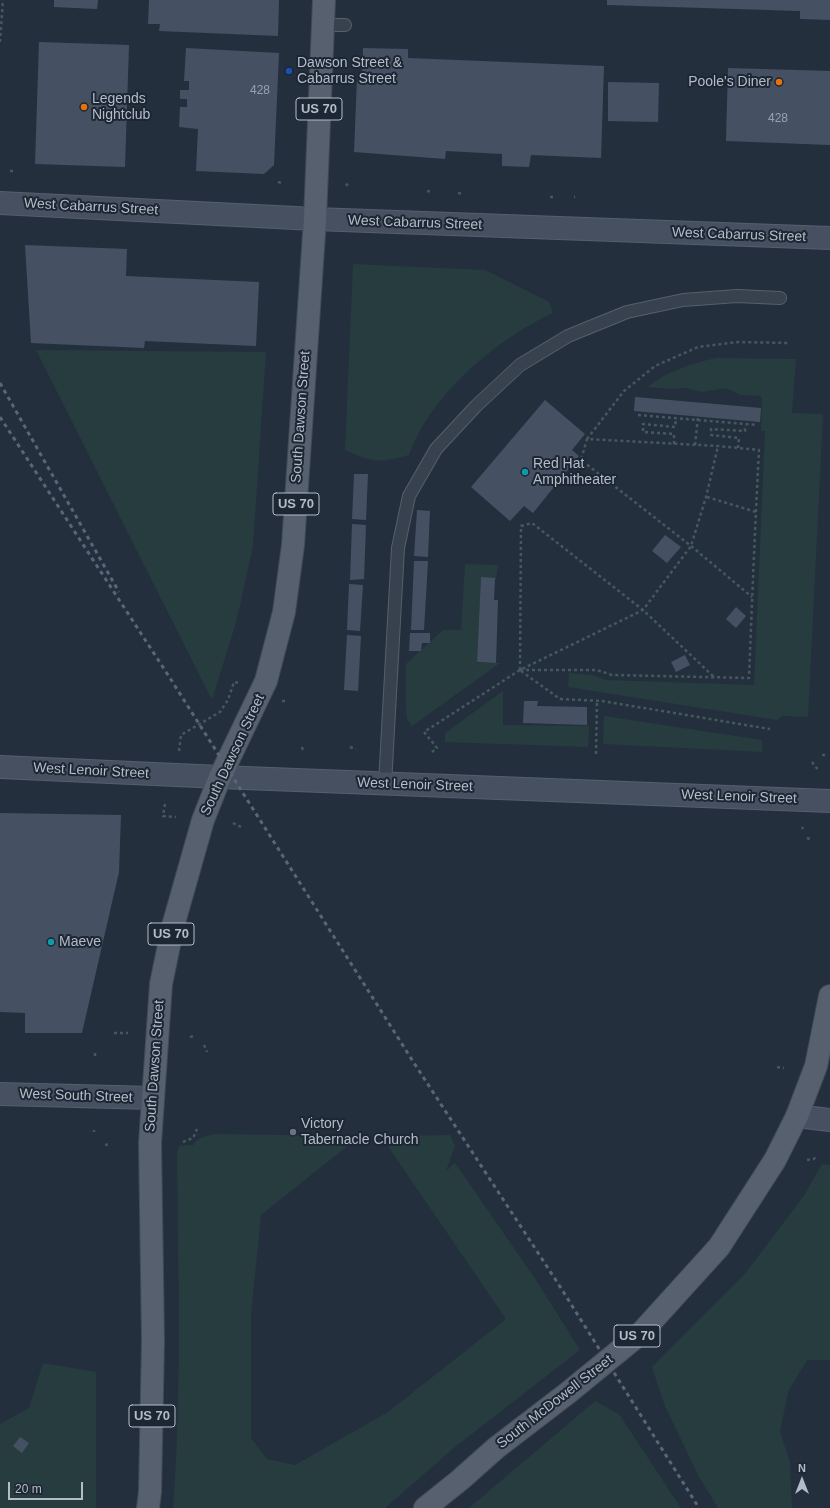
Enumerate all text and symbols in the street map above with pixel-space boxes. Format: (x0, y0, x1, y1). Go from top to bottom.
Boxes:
place label: Dawson Street & Cabarrus Street (297, 55, 402, 88)
marker: Dawson Street & Cabarrus Street (284, 66, 294, 76)
place label: Poole's Diner (688, 74, 771, 90)
marker: Poole's Diner (774, 77, 784, 87)
house number: 428 (250, 84, 270, 98)
place label: Legends Nightclub (92, 91, 150, 124)
road number: US 70 (296, 98, 342, 120)
marker: Legends Nightclub (79, 102, 89, 112)
house number: 428 (768, 112, 788, 126)
street label: West Cabarrus Street (23, 195, 159, 219)
street label: West Cabarrus Street (348, 212, 482, 234)
street label: West Cabarrus Street (672, 224, 806, 246)
street label: South Dawson Street (288, 350, 314, 484)
place label: Red Hat Amphitheater (533, 456, 616, 488)
marker: Red Hat Amphitheater (520, 467, 530, 477)
road number: US 70 (273, 493, 319, 515)
street label: South Dawson Street (197, 691, 269, 819)
street label: West Lenoir Street (33, 760, 149, 782)
street label: West Lenoir Street (357, 775, 473, 795)
street label: West Lenoir Street (681, 787, 797, 807)
road number: US 70 (148, 923, 194, 945)
place label: Maeve (59, 934, 101, 950)
marker: Maeve (46, 937, 56, 947)
street label: South Dawson Street (142, 999, 168, 1133)
street label: West South Street (19, 1086, 133, 1106)
place label: Victory Tabernacle Church (301, 1116, 419, 1148)
marker: Victory Tabernacle Church (288, 1127, 298, 1137)
road number: US 70 (614, 1325, 660, 1347)
street label: South McDowell Street (494, 1352, 616, 1452)
road number: US 70 (129, 1405, 175, 1427)
north arrow (782, 1460, 822, 1500)
text: N (798, 1462, 806, 1474)
scale bar (10, 1474, 85, 1500)
text: 20 m (15, 1482, 42, 1496)

